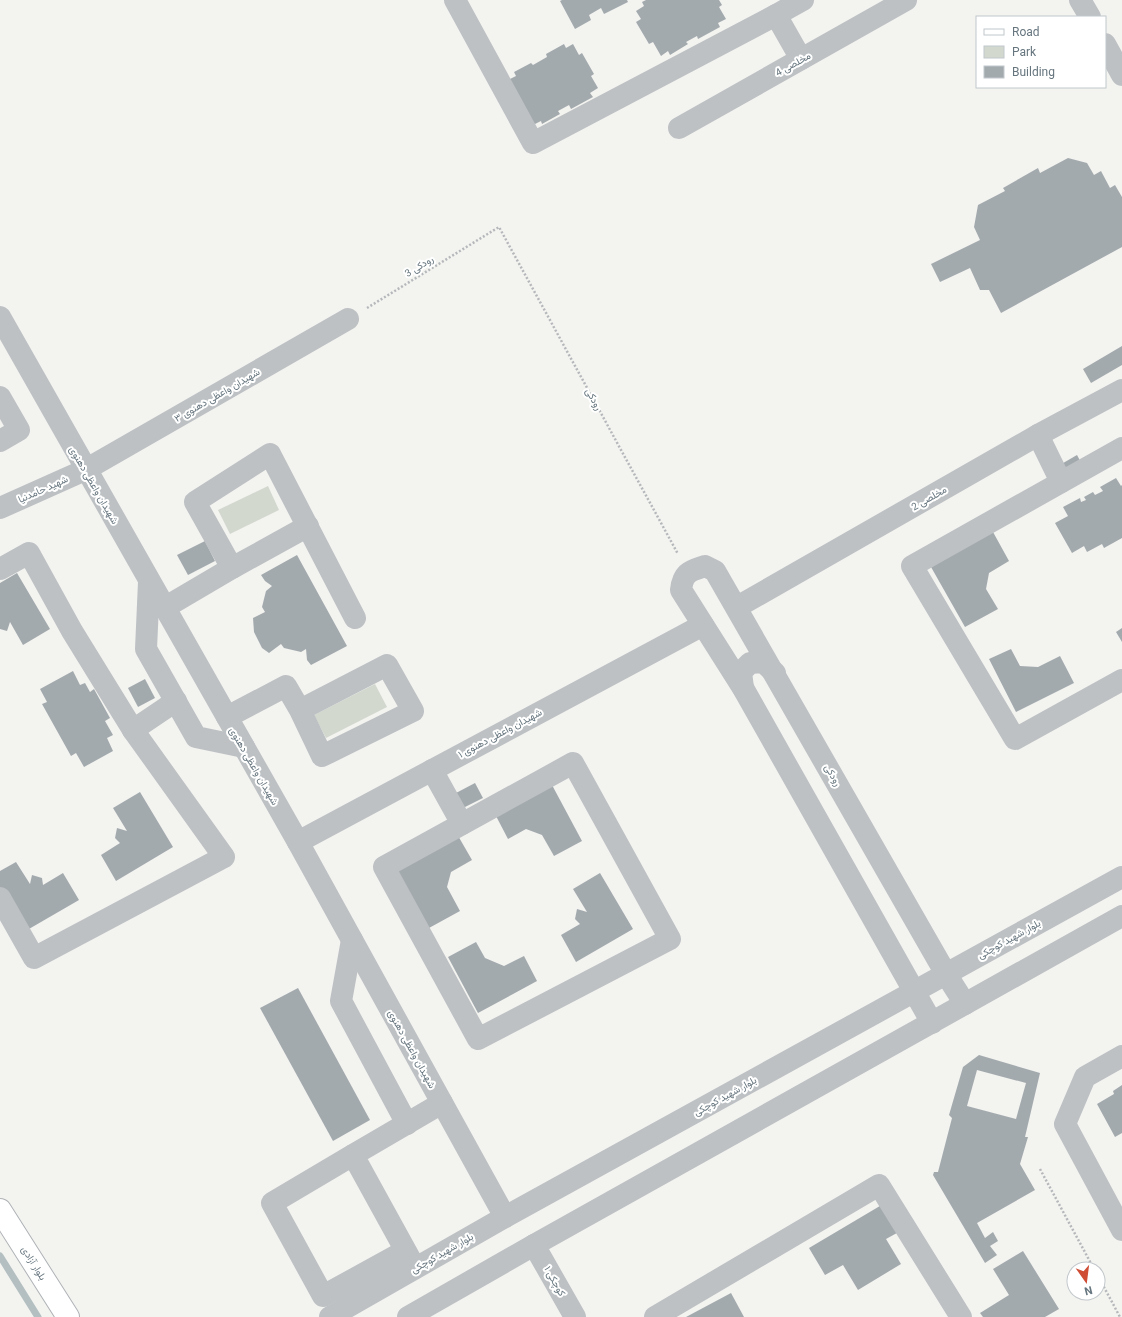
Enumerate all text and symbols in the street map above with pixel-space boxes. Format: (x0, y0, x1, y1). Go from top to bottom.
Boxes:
legend (976, 16, 1106, 88)
text: Road (1012, 25, 1040, 39)
text: Park (1012, 45, 1037, 59)
street label: مخلصی 4 (773, 50, 813, 79)
text: Building (1012, 65, 1055, 79)
street label: رودکی 3 (403, 253, 436, 280)
street label: شهیدان واعظی دهنوی ۳ (172, 366, 262, 425)
street label: رودکی (583, 386, 604, 412)
street label: شهیدان واعظی دهنوی (66, 444, 121, 526)
street label: شهید حامدنیا (16, 473, 70, 506)
street label: مخلصی 2 (910, 484, 949, 513)
street label: شهیدان واعظی دهنوی ۱ (456, 706, 544, 761)
street label: شهیدان واعظی دهنوی (226, 725, 281, 807)
street label: رودکی (822, 762, 844, 788)
street label: بلوار شهید کوچکی (976, 917, 1043, 963)
street label: شهیدان واعظی دهنوی (385, 1008, 438, 1091)
street label: بلوار شهید کوچکی (692, 1074, 759, 1120)
street label: بلوار شهید کوچکی (409, 1231, 476, 1277)
street label: بلوار آزادی (18, 1244, 49, 1283)
north arrow (1066, 1261, 1106, 1301)
street label: کوچکی ۱ (541, 1264, 568, 1299)
text: N (1083, 1283, 1094, 1298)

